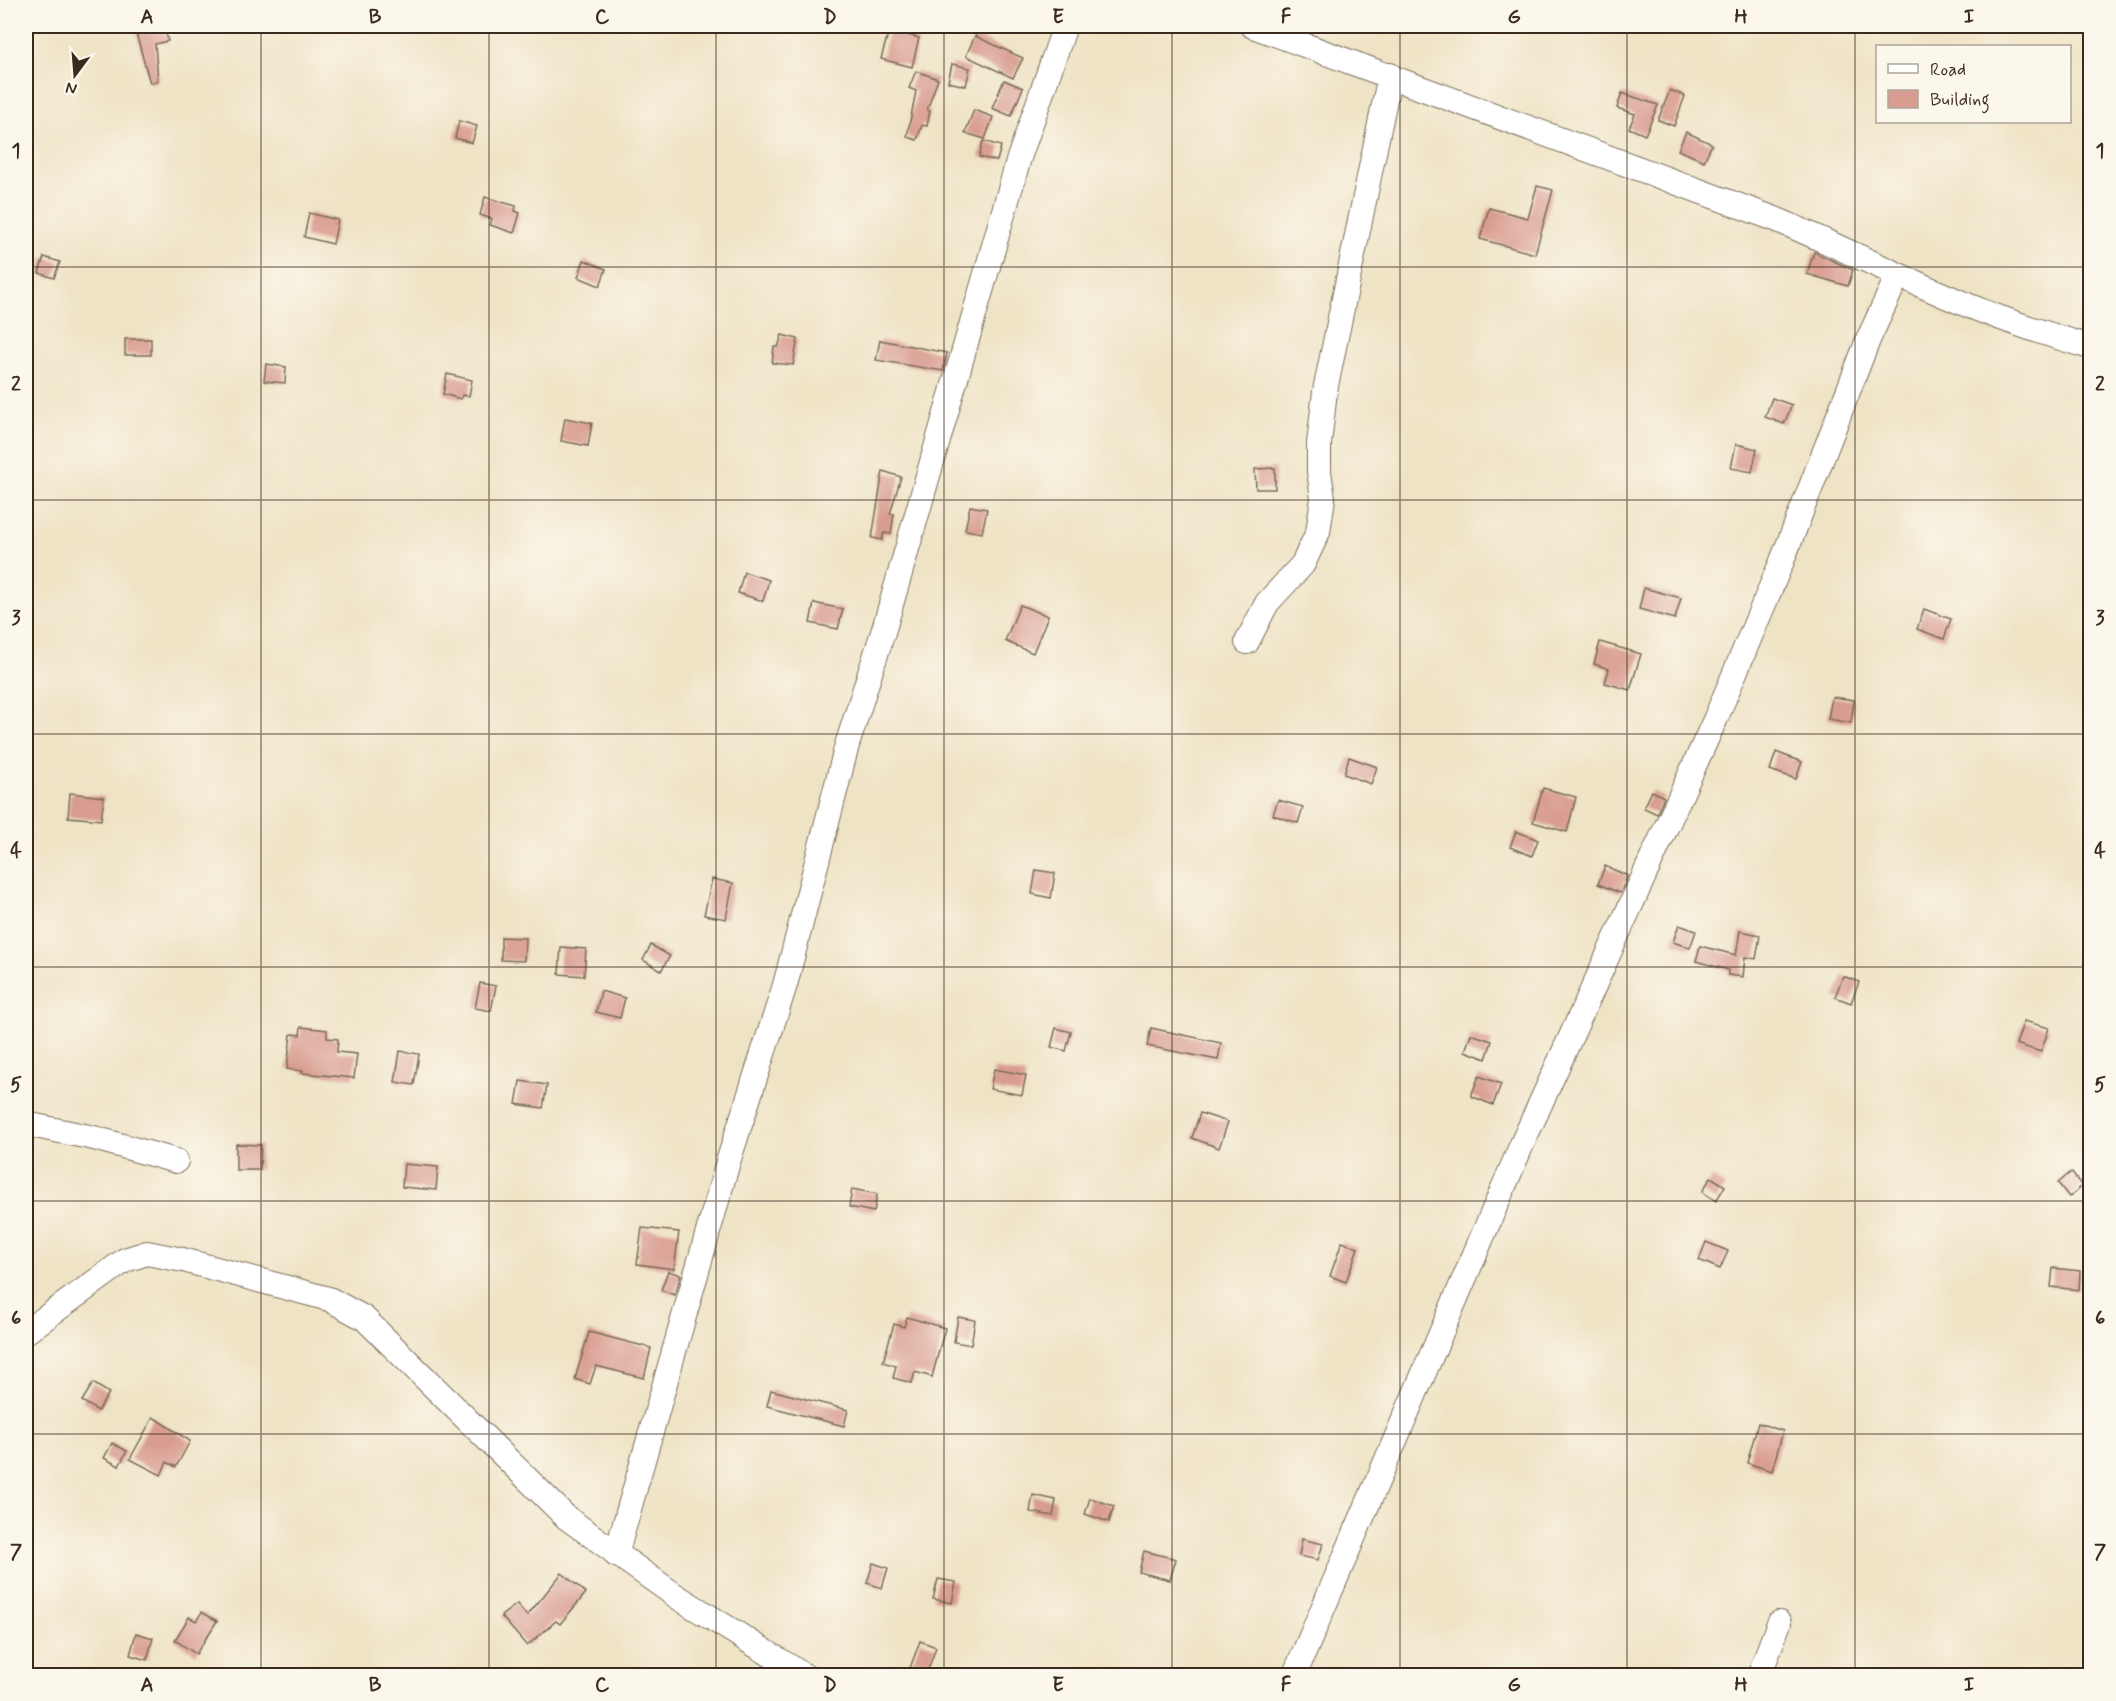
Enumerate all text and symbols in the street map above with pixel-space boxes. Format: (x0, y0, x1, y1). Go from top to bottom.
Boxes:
text: A (140, 4, 154, 31)
text: B (369, 4, 382, 31)
text: C (595, 4, 610, 31)
text: D (823, 4, 837, 31)
text: E (1052, 4, 1064, 31)
text: F (1281, 4, 1292, 31)
text: G (1507, 4, 1521, 31)
text: H (1734, 4, 1748, 31)
text: I (1964, 4, 1974, 31)
north arrow (45, 45, 105, 105)
legend (1876, 45, 2071, 123)
text: Road (1930, 58, 1966, 82)
text: N (63, 76, 79, 100)
text: Building (1930, 88, 1990, 114)
text: 1 (12, 138, 20, 165)
text: 1 (2096, 138, 2104, 165)
text: 2 (11, 371, 21, 398)
text: 2 (2095, 371, 2105, 398)
text: 3 (11, 605, 21, 632)
text: 3 (2095, 605, 2105, 632)
text: 4 (10, 838, 22, 865)
text: 4 (2094, 838, 2106, 865)
text: 5 (10, 1072, 22, 1099)
text: 5 (2094, 1072, 2106, 1099)
text: 6 (11, 1305, 21, 1332)
text: 6 (2095, 1305, 2105, 1332)
text: 7 (10, 1539, 22, 1566)
text: 7 (2094, 1539, 2106, 1566)
text: A (140, 1672, 154, 1699)
text: B (369, 1672, 382, 1699)
text: C (595, 1672, 610, 1699)
text: D (823, 1672, 837, 1699)
text: E (1052, 1672, 1064, 1699)
text: F (1281, 1672, 1292, 1699)
text: G (1507, 1672, 1521, 1699)
text: H (1734, 1672, 1748, 1699)
text: I (1964, 1672, 1974, 1699)

